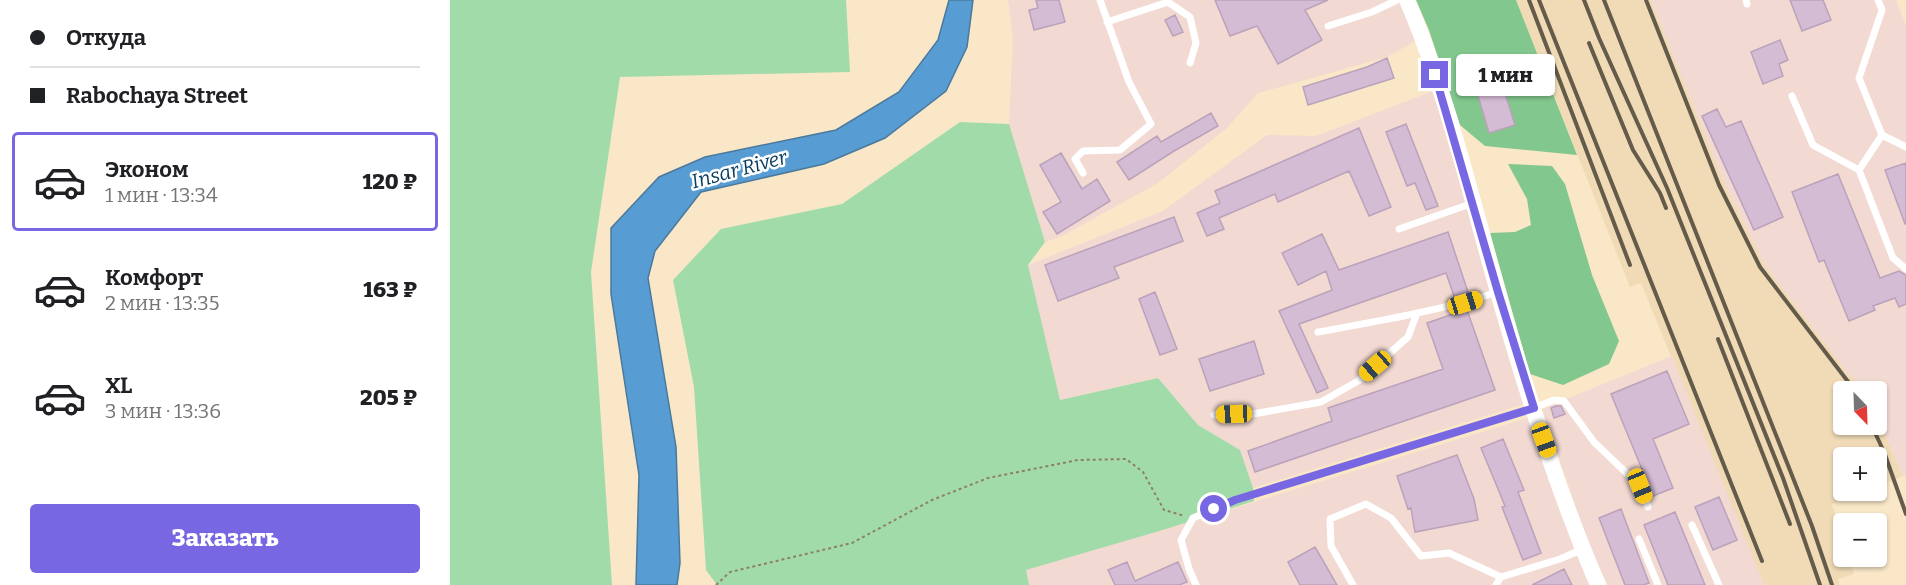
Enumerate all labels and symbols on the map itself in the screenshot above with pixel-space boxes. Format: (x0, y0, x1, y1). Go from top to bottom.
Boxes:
callout: 1 мин (1456, 54, 1555, 96)
route end (1421, 61, 1448, 88)
water label: Insar River (689, 144, 790, 193)
car (1445, 289, 1485, 317)
car (1356, 347, 1394, 385)
north arrow (1833, 381, 1887, 435)
car (1216, 404, 1252, 424)
car (1529, 420, 1559, 460)
car (1625, 466, 1655, 506)
route start (1200, 495, 1227, 522)

